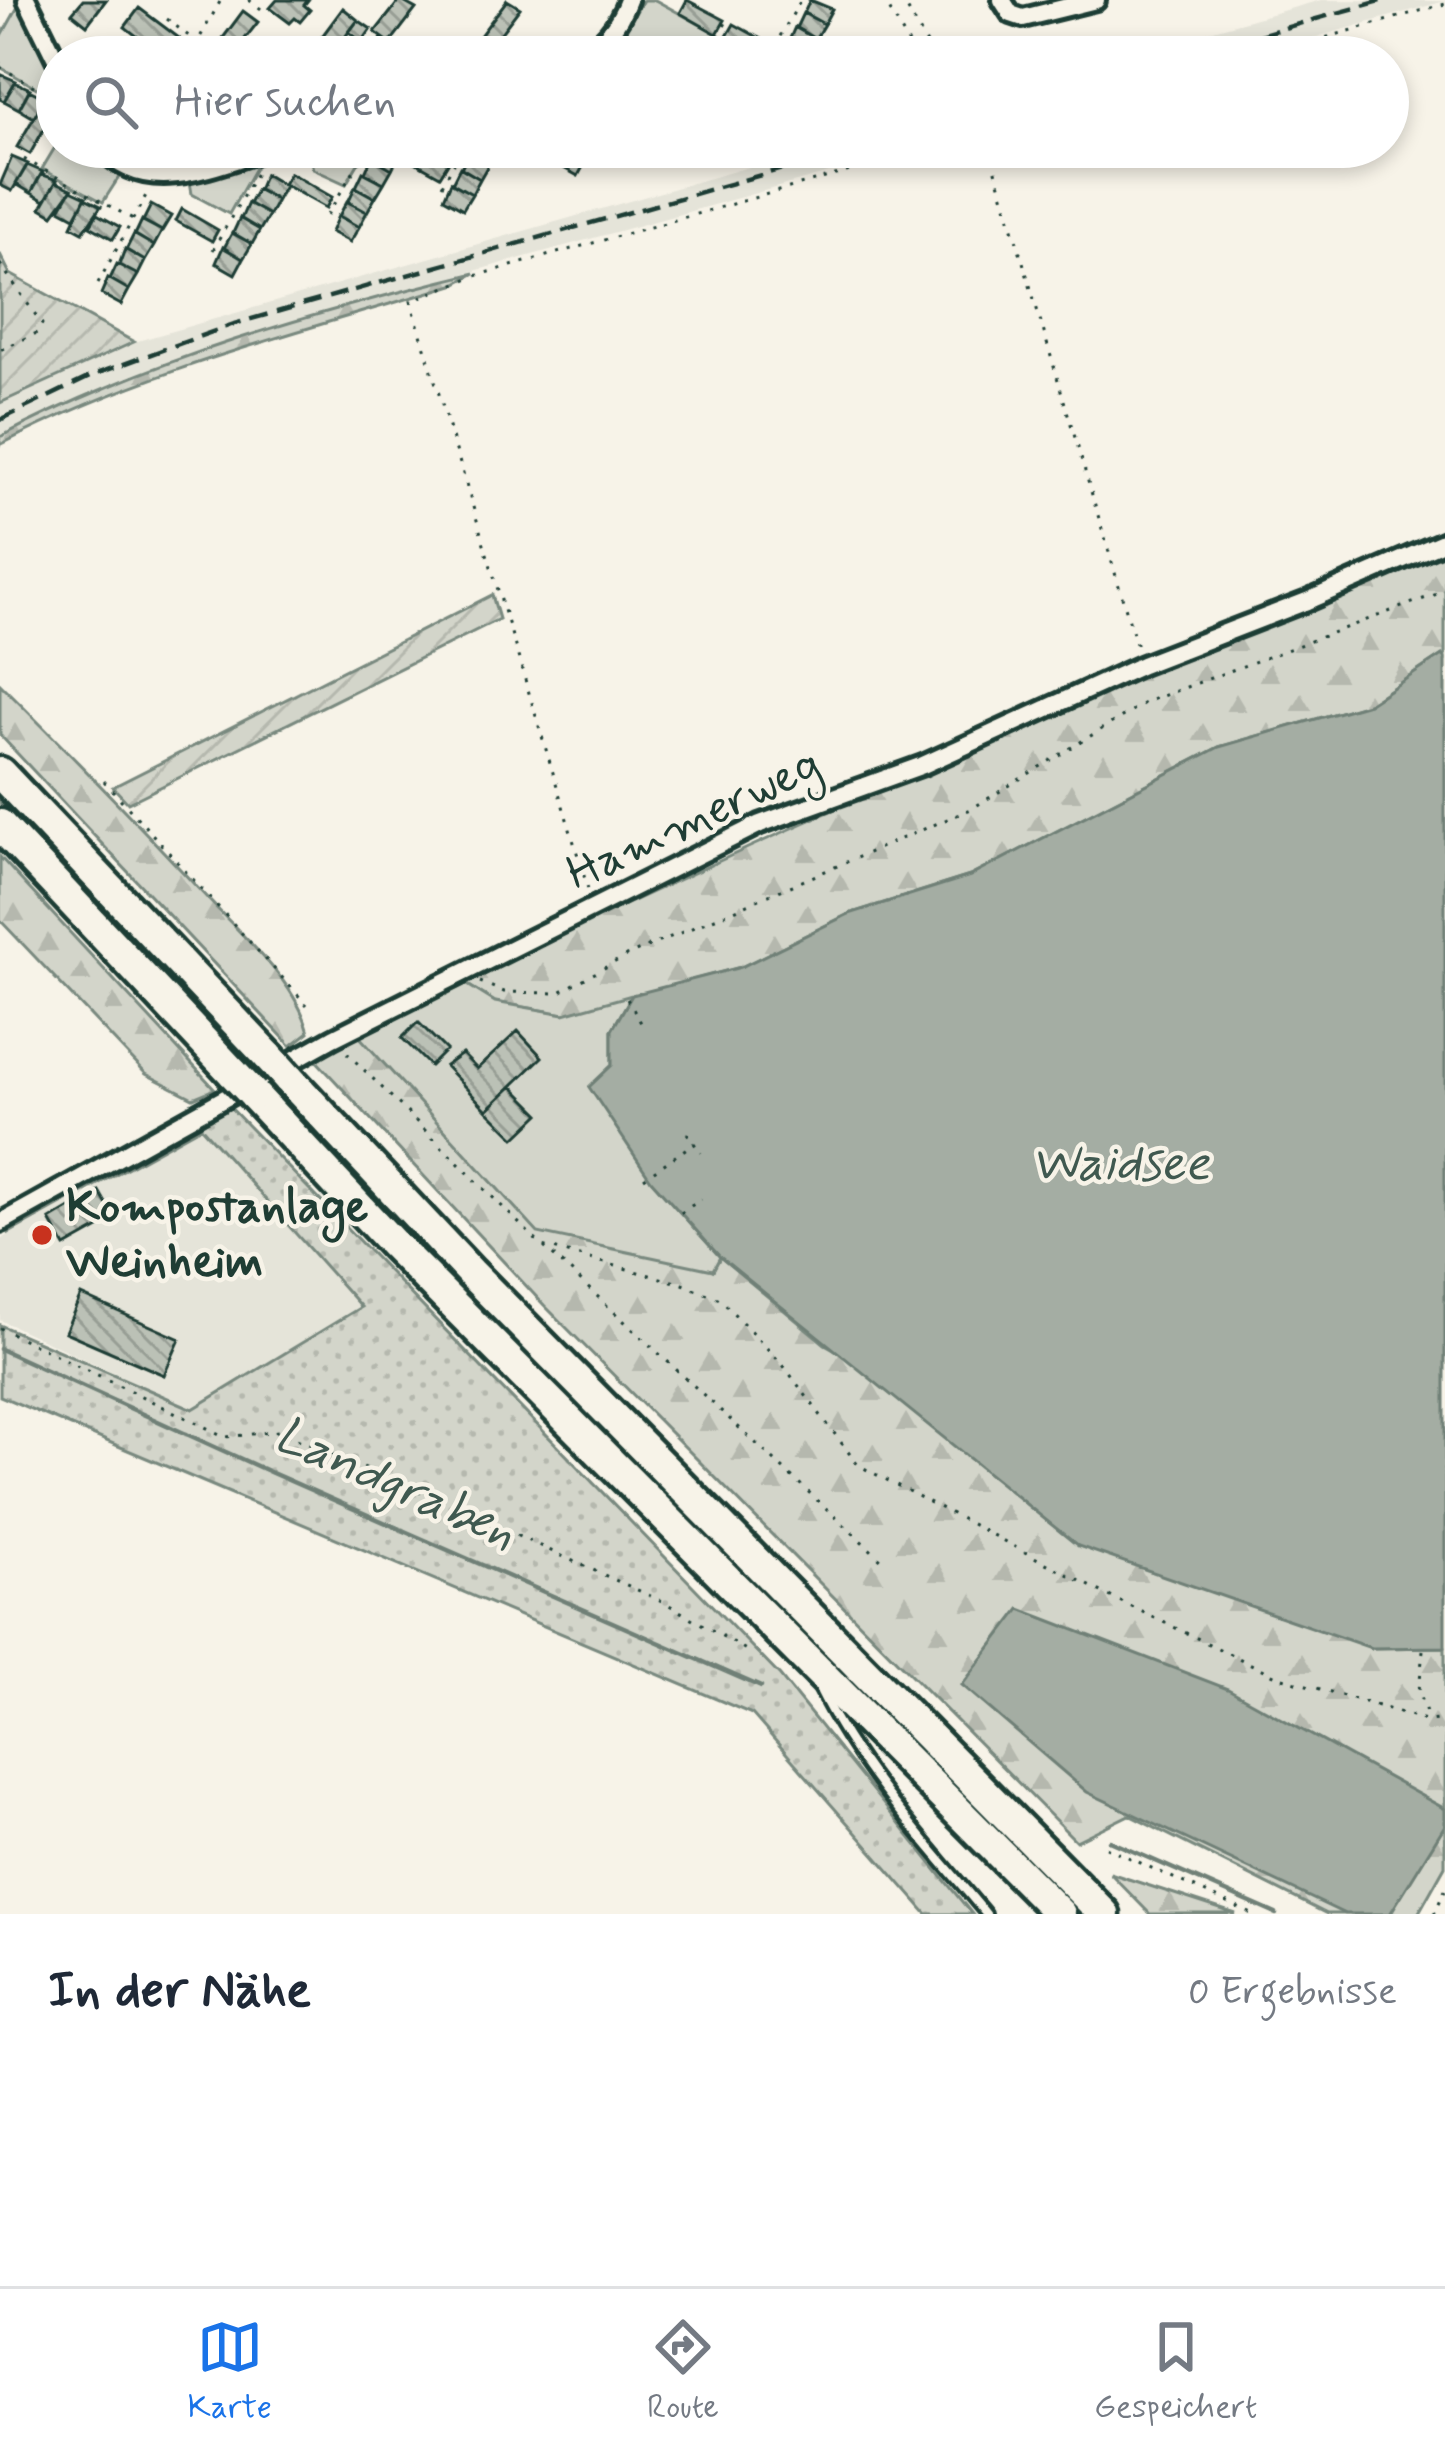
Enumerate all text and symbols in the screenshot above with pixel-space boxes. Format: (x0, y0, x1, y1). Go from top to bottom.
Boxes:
search box (36, 36, 1409, 168)
icon: search (78, 69, 144, 135)
text: Hier suchen (174, 73, 396, 132)
street label: Hammerweg (557, 734, 833, 909)
water label: Waidsee (1031, 1132, 1210, 1198)
place label: Kompostanlage Weinheim (66, 1176, 368, 1294)
marker: Kompostanlage Weinheim (29, 1222, 55, 1248)
water label: Landgraben (264, 1403, 526, 1567)
text: In der Nähe (48, 1959, 311, 2025)
text: 0 Ergebnisse (1188, 1967, 1397, 2018)
tab: Karte (188, 2314, 272, 2430)
tab: Route (647, 2314, 719, 2430)
tab: Gespeichert (1094, 2314, 1257, 2430)

